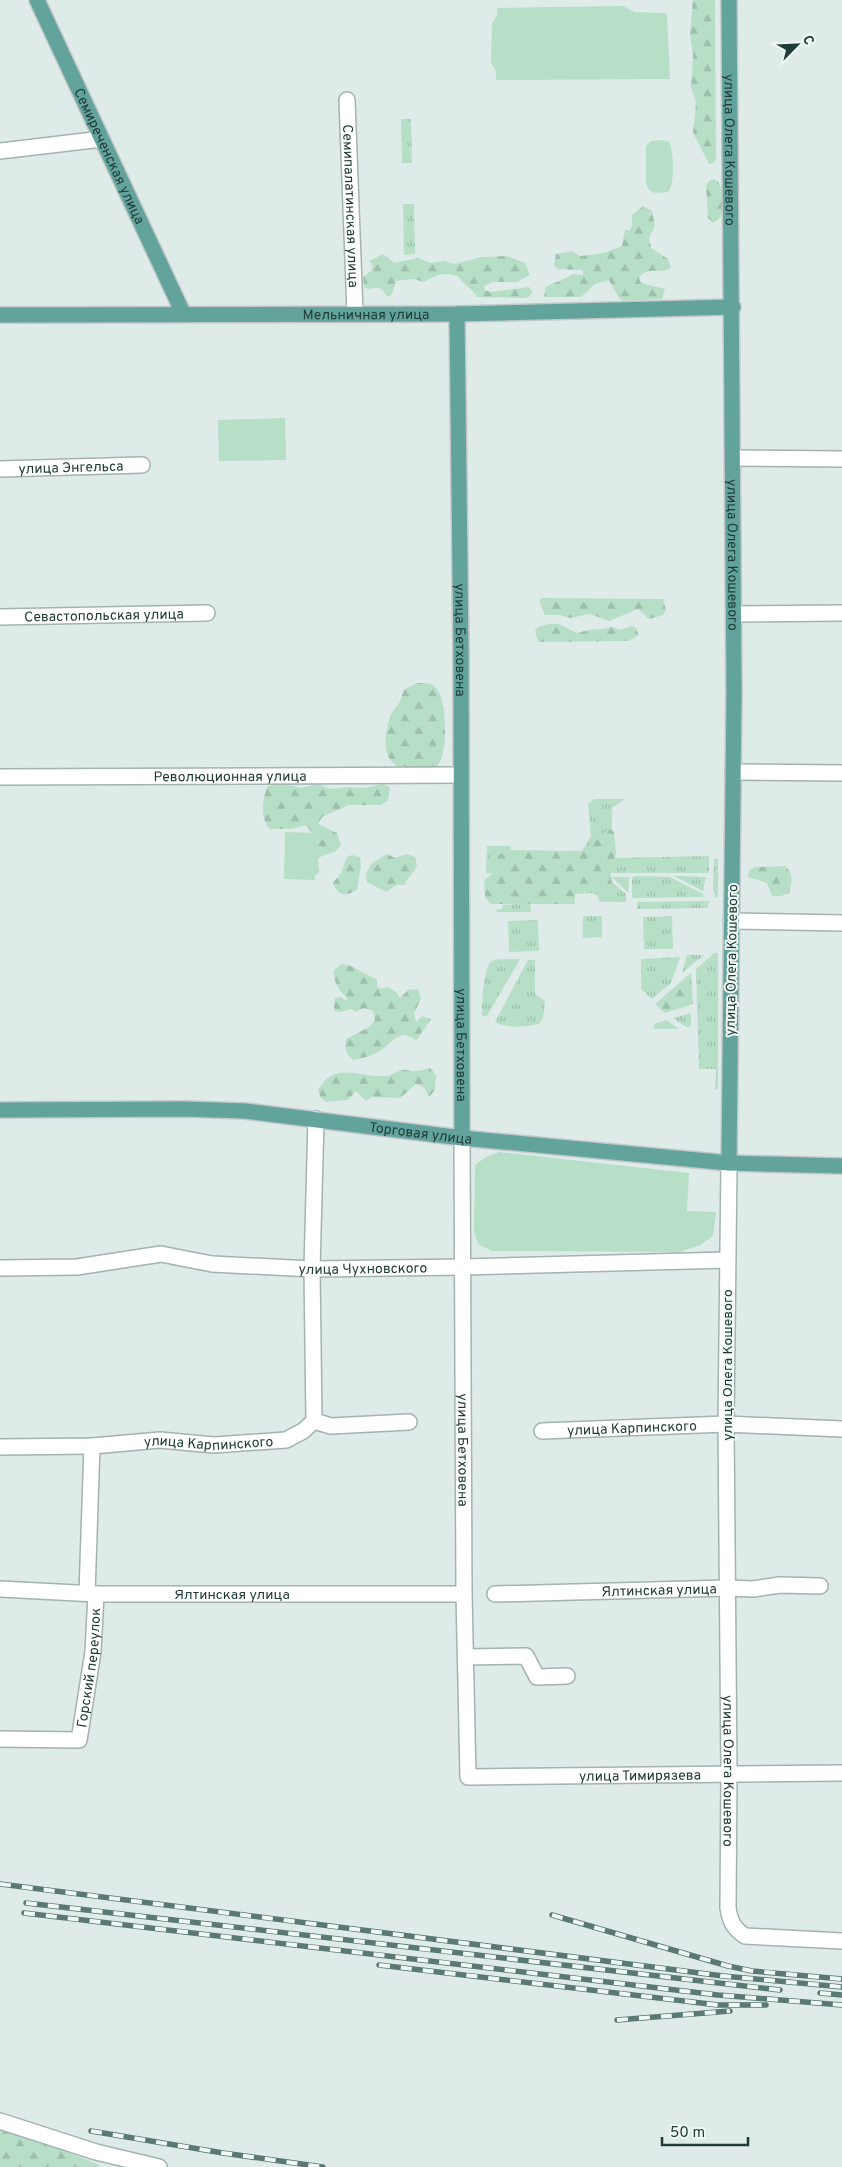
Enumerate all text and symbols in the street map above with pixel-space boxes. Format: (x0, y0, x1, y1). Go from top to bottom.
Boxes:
north arrow (772, 20, 822, 70)
text: С (798, 33, 817, 48)
street label: улица Олега Кошевого (720, 74, 738, 226)
street label: Семиреченская улица (69, 86, 147, 227)
street label: Семипалатинская улица (338, 124, 361, 288)
street label: Мельничная улица (303, 307, 429, 324)
street label: улица Энгельса (18, 459, 124, 478)
street label: улица Олега Кошевого (722, 479, 741, 631)
street label: улица Бетховена (450, 583, 468, 697)
street label: Севастопольская улица (24, 606, 184, 627)
street label: Революционная улица (153, 769, 307, 786)
street label: улица Олега Кошевого (723, 884, 742, 1036)
street label: улица Бетховена (452, 988, 469, 1102)
street label: Торговая улица (368, 1120, 473, 1149)
street label: улица Чухновского (298, 1260, 428, 1279)
street label: улица Олега Кошевого (720, 1289, 737, 1441)
street label: улица Бетховена (453, 1393, 471, 1507)
street label: улица Карпинского (567, 1418, 697, 1440)
street label: улица Карпинского (143, 1433, 274, 1455)
street label: Ялтинская улица (601, 1581, 717, 1601)
street label: Ялтинская улица (174, 1587, 290, 1604)
street label: Горский переулок (74, 1607, 105, 1729)
street label: улица Олега Кошевого (718, 1695, 736, 1847)
street label: улица Тимирязева (579, 1768, 701, 1786)
scale bar (662, 2114, 748, 2146)
text: 50 m (670, 2124, 705, 2143)

